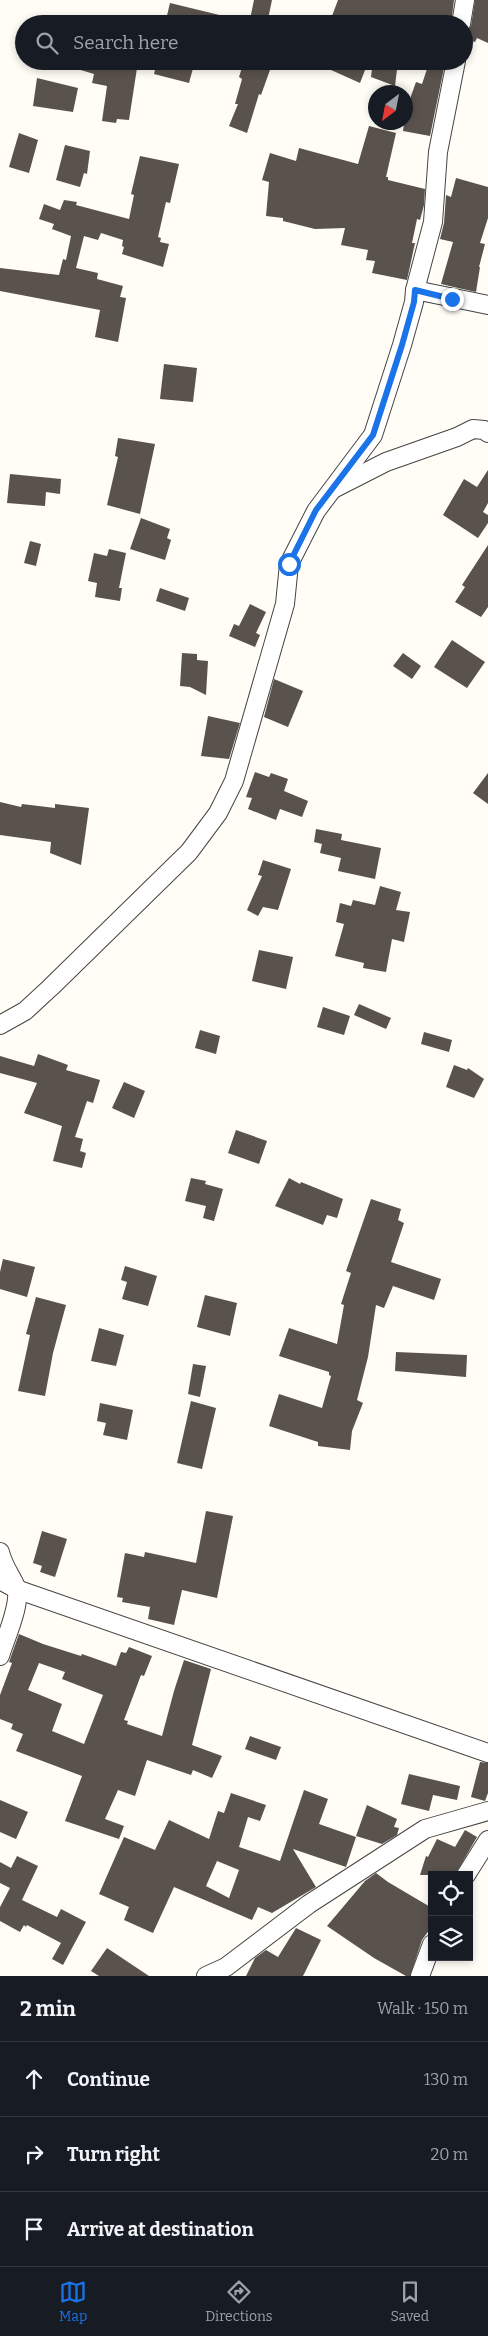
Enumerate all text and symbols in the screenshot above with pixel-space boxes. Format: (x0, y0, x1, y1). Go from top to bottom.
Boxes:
search box (15, 15, 473, 70)
icon: search (33, 29, 61, 57)
text: Search here (73, 31, 178, 54)
north arrow (368, 85, 413, 130)
route end (441, 288, 464, 311)
route start (278, 553, 301, 576)
map controls (428, 1871, 473, 1961)
button: locate (428, 1871, 473, 1916)
button: layers (428, 1916, 473, 1961)
text: 2 min (20, 1996, 76, 2022)
text: Walk · 150 m (377, 1999, 468, 2018)
icon: ahead (20, 2065, 48, 2093)
text: Continue (67, 2068, 150, 2091)
text: 130 m (424, 2070, 468, 2089)
icon: right (20, 2140, 48, 2168)
text: Turn right (67, 2143, 160, 2166)
text: 20 m (431, 2145, 468, 2164)
icon: arrive (20, 2215, 48, 2243)
text: Arrive at destination (67, 2218, 254, 2241)
tab: Map (59, 2278, 87, 2325)
tab: Directions (205, 2278, 273, 2325)
tab: Saved (391, 2278, 429, 2325)

